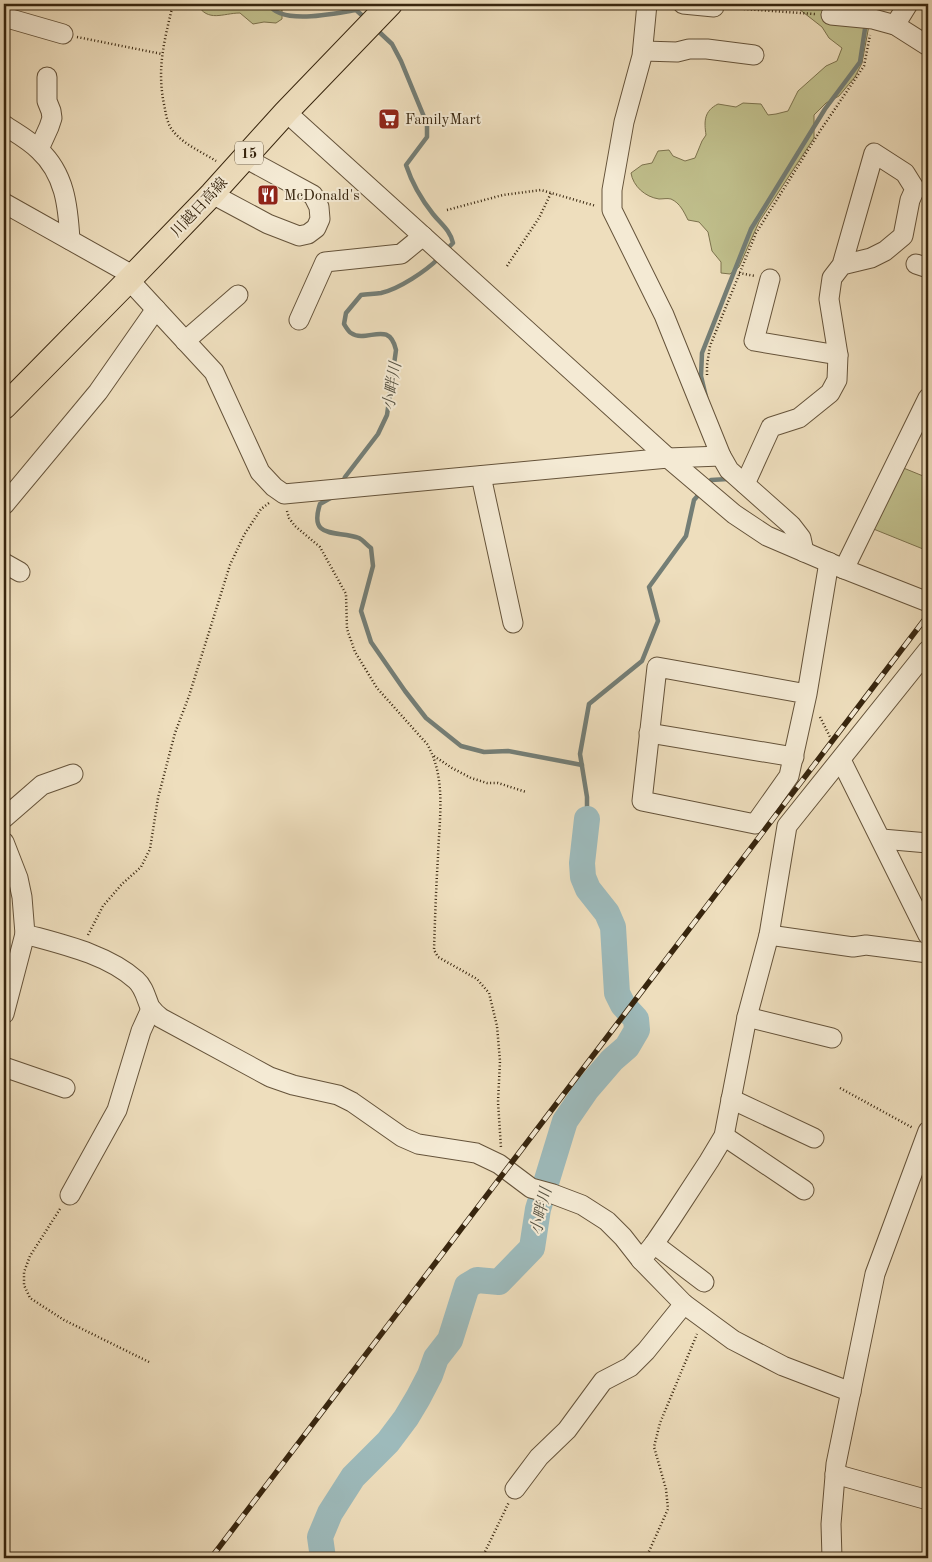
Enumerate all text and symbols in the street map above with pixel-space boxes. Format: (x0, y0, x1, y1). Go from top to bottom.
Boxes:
supermarket icon: FamilyMart (377, 107, 401, 131)
place label: FamilyMart (405, 113, 481, 128)
road number: 15 (235, 142, 263, 164)
street label: 川越日高線 (168, 174, 231, 241)
restaurant icon: McDonald's (256, 183, 280, 207)
place label: McDonald's (284, 189, 360, 204)
water label: 小畔川 (379, 359, 405, 411)
water label: 小畔川 (527, 1184, 556, 1237)

